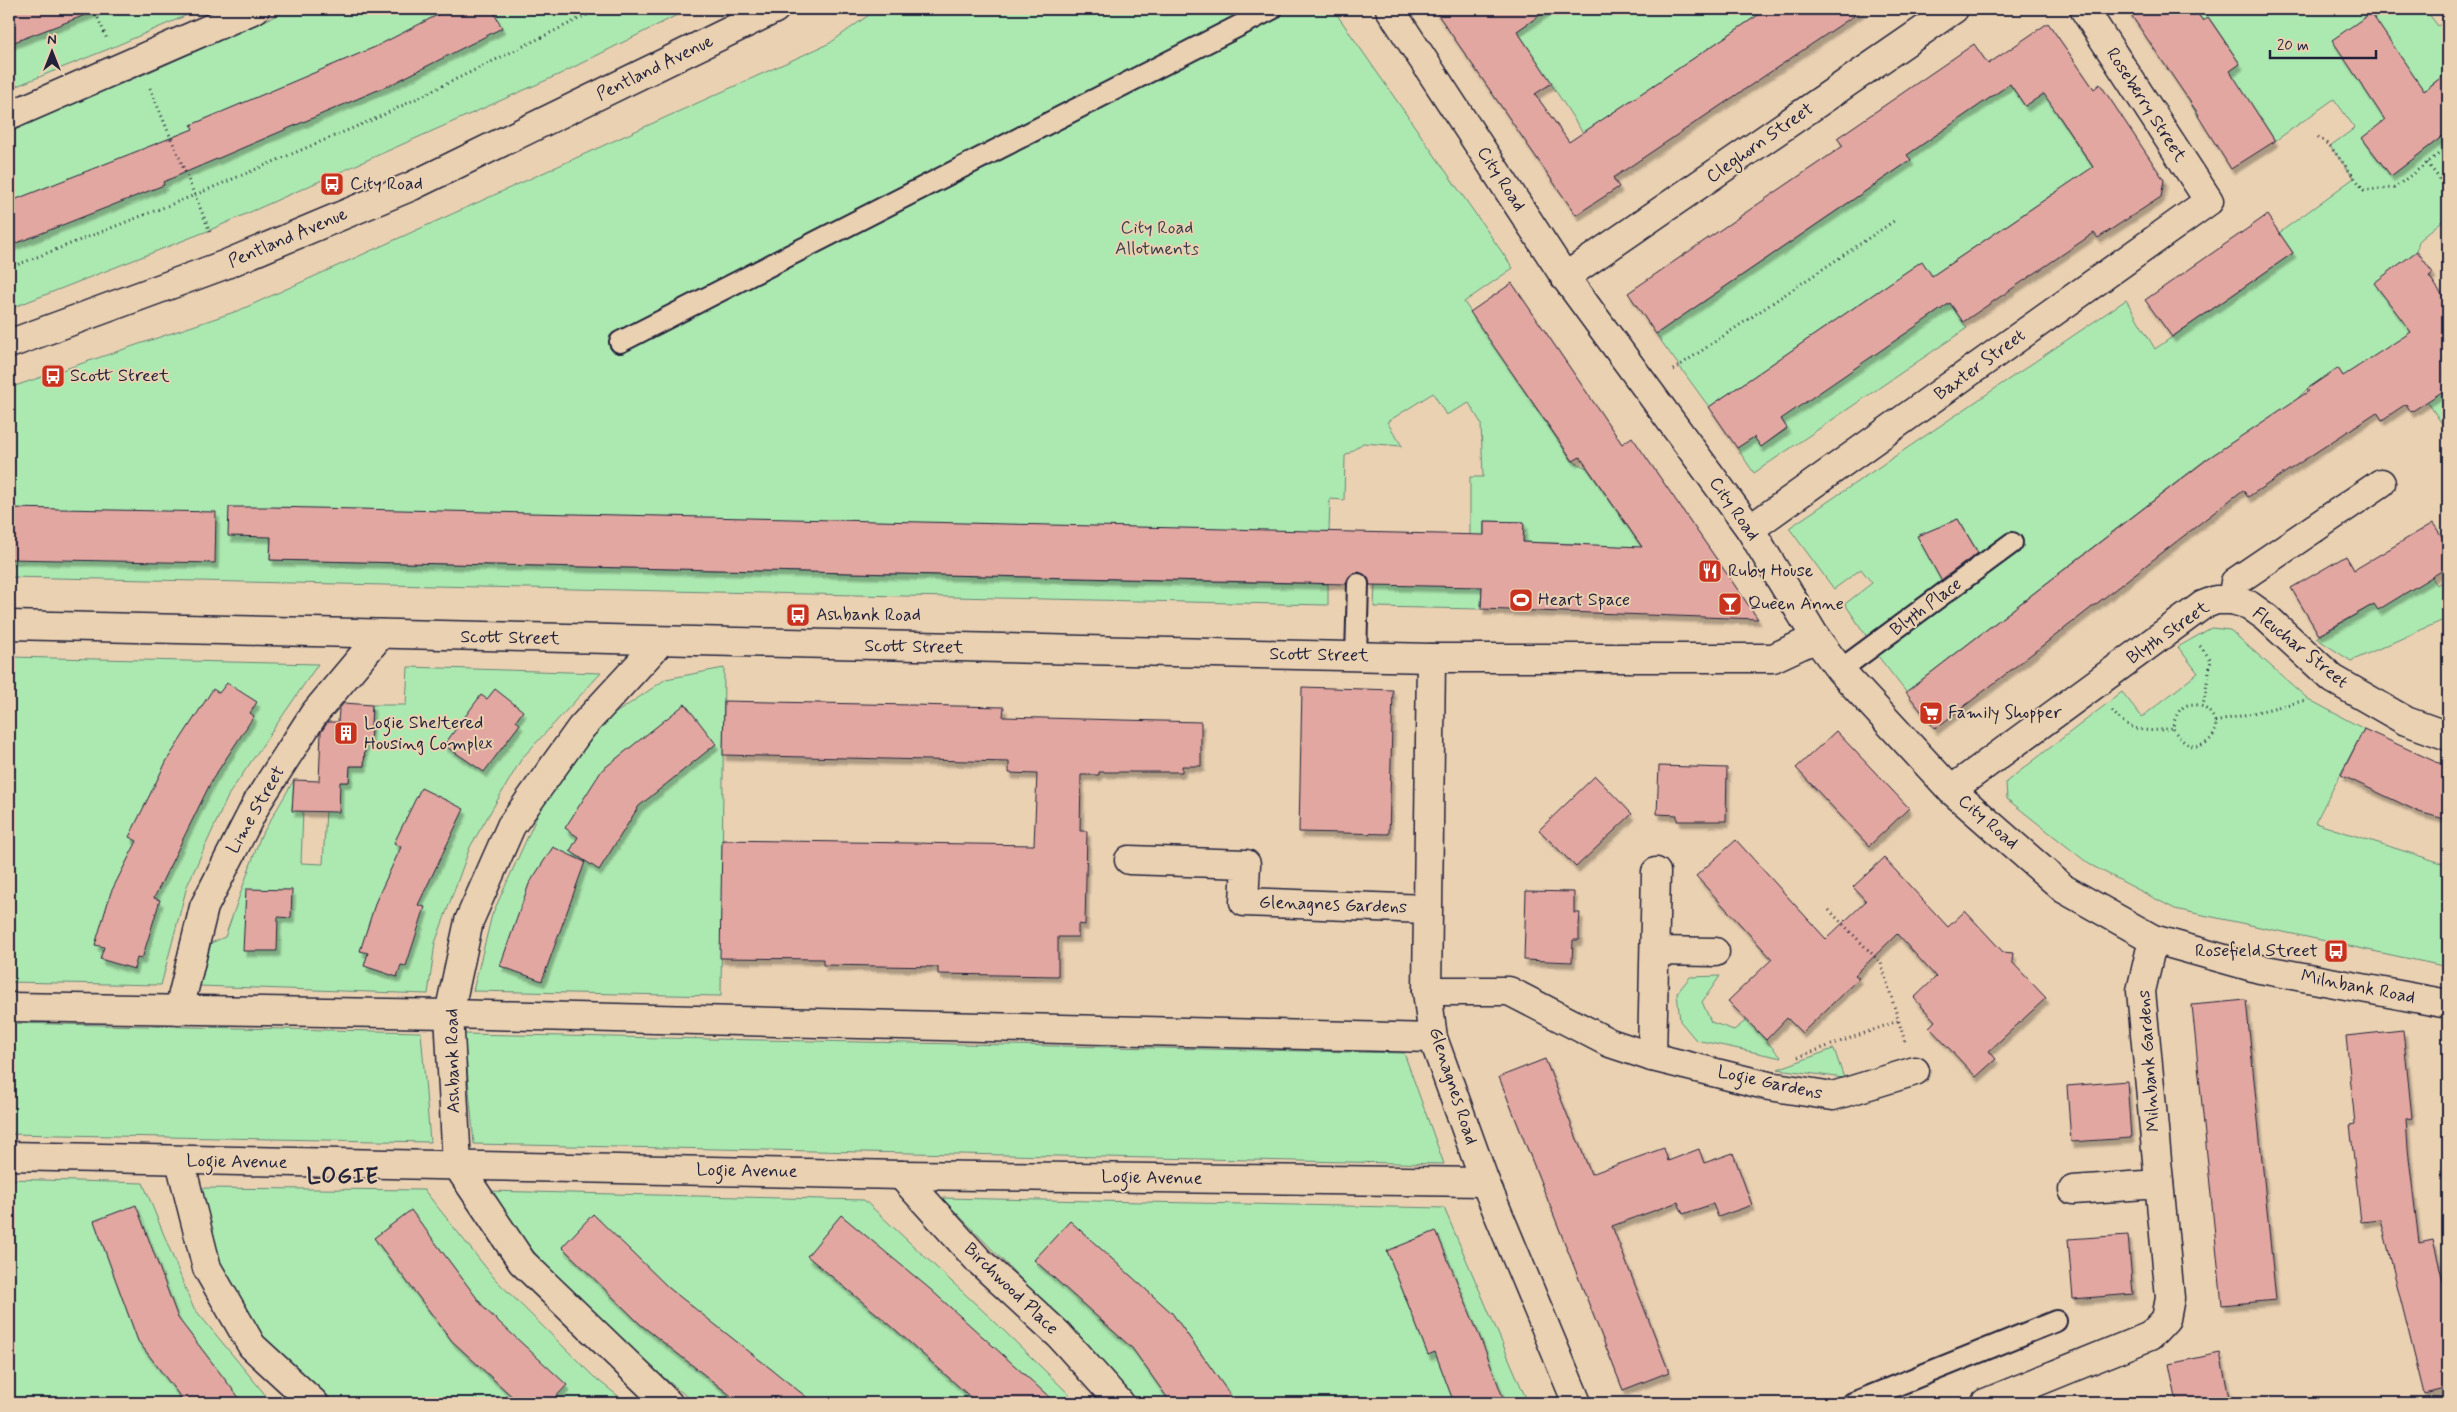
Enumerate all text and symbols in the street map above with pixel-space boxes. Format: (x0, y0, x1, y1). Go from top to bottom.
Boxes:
north arrow (28, 28, 78, 78)
scale bar (2270, 28, 2376, 60)
street label: Pentland Avenue (592, 29, 718, 107)
text: N (47, 31, 57, 49)
text: 20 m (2277, 36, 2309, 56)
street label: Roseberry Street (2100, 43, 2192, 167)
street label: Cleghorn Street (1702, 97, 1819, 190)
street label: City Road (1471, 142, 1531, 216)
bus stop icon: City Road (319, 171, 345, 197)
place label: City Road (350, 172, 423, 196)
street label: Pentland Avenue (225, 202, 351, 274)
park label: City Road Allotments (1115, 216, 1199, 261)
street label: Baxter Street (1930, 324, 2031, 406)
bus stop icon: Scott Street (40, 363, 66, 389)
place label: Scott Street (70, 364, 170, 388)
street label: City Road (1703, 472, 1765, 546)
restaurant icon: Ruby House (1697, 558, 1723, 584)
place label: Ruby House (1728, 559, 1813, 583)
street label: Blyth Place (1885, 572, 1967, 642)
sports icon: Heart Space (1508, 587, 1534, 613)
place label: Heart Space (1538, 588, 1630, 612)
bar icon: Queen Anne (1717, 591, 1743, 617)
place label: Queen Anne (1748, 592, 1844, 616)
street label: Blyth Street (2122, 595, 2214, 670)
bus stop icon: Ashbank Road (785, 602, 811, 628)
street label: Fleuchar Street (2247, 602, 2353, 694)
place label: Ashbank Road (816, 603, 921, 627)
street label: Scott Street (460, 625, 560, 651)
street label: Scott Street (864, 634, 964, 660)
street label: Scott Street (1269, 642, 1369, 668)
supermarket icon: Family Shopper (1918, 700, 1944, 726)
place label: Family Shopper (1948, 701, 2062, 725)
place label: Logie Sheltered Housing Complex (364, 711, 493, 756)
building icon: Logie Sheltered Housing Complex (333, 720, 359, 746)
street label: Lime Street (221, 762, 291, 858)
street label: City Road (1953, 789, 2023, 855)
street label: Glenagnes Gardens (1259, 890, 1407, 920)
bus stop icon: Rosefield Street (2323, 938, 2349, 964)
place label: Rosefield Street (2195, 939, 2318, 963)
street label: Milnbank Road (2299, 964, 2417, 1010)
street label: Milnbank Gardens (2132, 989, 2166, 1133)
street label: Ashbank Road (440, 1008, 466, 1114)
street label: Glenagnes Road (1423, 1024, 1483, 1148)
street label: Logie Gardens (1715, 1060, 1825, 1108)
street label: Logie Avenue (186, 1149, 288, 1177)
street label: Logie Avenue (696, 1158, 798, 1186)
district label: LOGIE (307, 1163, 379, 1191)
street label: Logie Avenue (1101, 1165, 1203, 1193)
street label: Birchwood Place (958, 1238, 1064, 1340)

